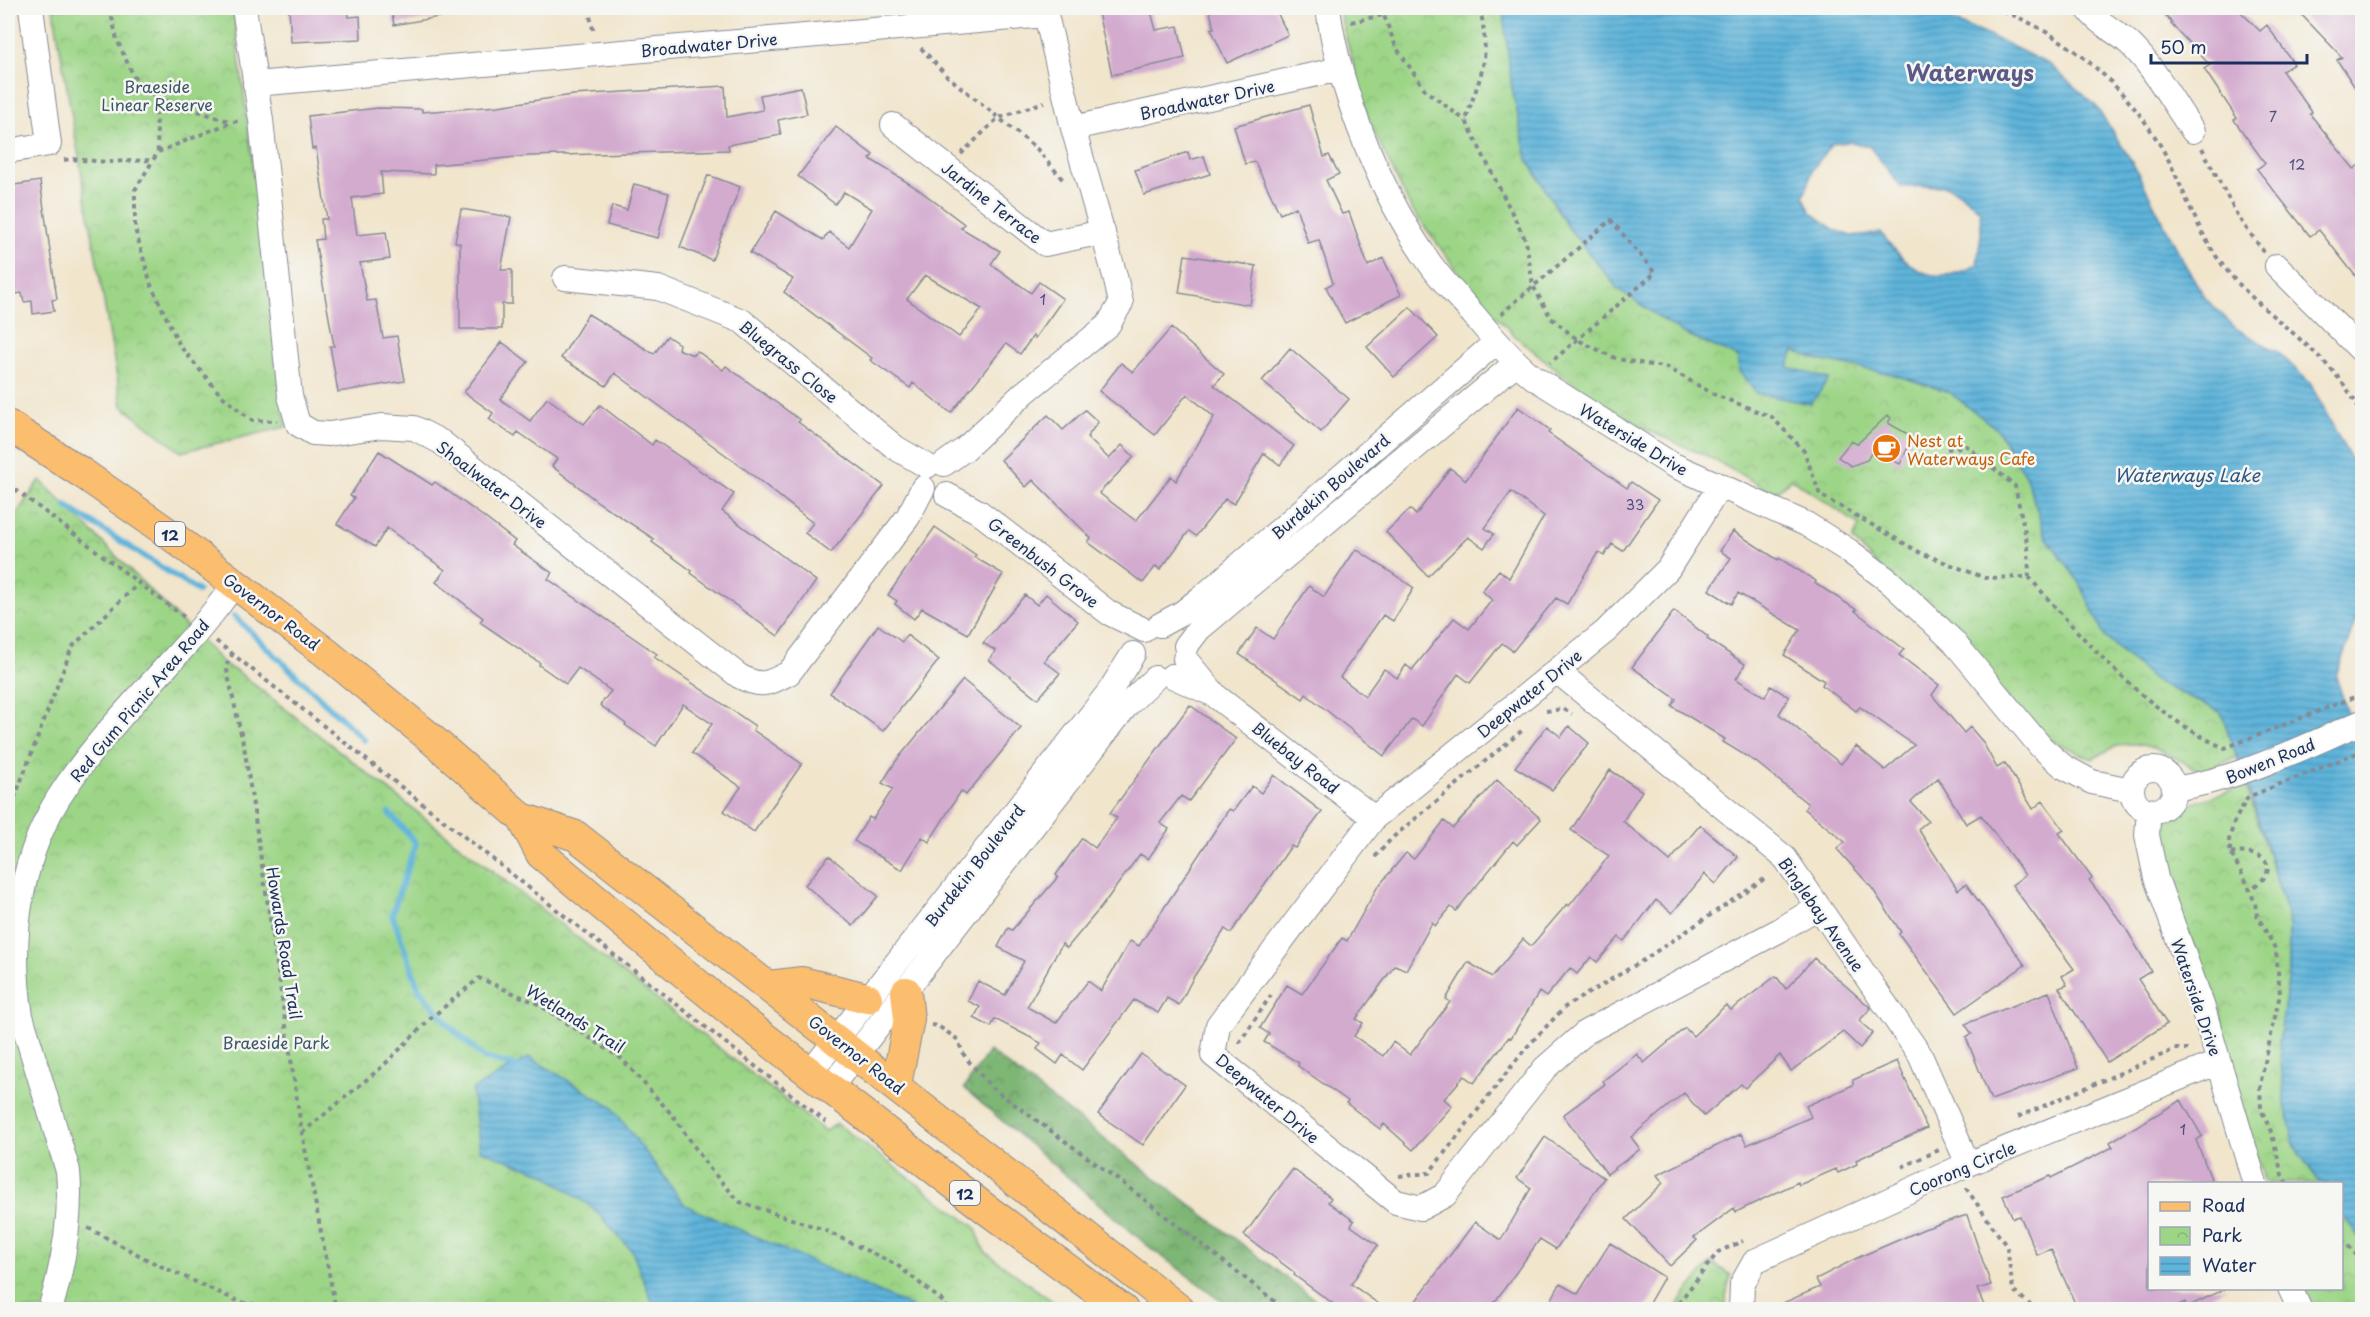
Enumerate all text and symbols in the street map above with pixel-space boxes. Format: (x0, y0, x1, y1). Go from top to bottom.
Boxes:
street label: Broadwater Drive (640, 26, 778, 62)
scale bar (2151, 27, 2307, 65)
text: 50 m (2160, 33, 2207, 60)
district label: Waterways (1906, 55, 2034, 88)
street label: Broadwater Drive (1137, 73, 1277, 125)
park label: Braeside Linear Reserve (101, 74, 213, 116)
house number: 7 (2269, 106, 2277, 127)
house number: 12 (2289, 154, 2305, 175)
street label: Jardine Terrace (937, 155, 1047, 249)
house number: 1 (1040, 289, 1046, 310)
street label: Bluegrass Close (735, 314, 843, 408)
street label: Waterside Drive (1575, 397, 1693, 481)
street label: Burdekin Boulevard (1266, 428, 1395, 544)
place label: Nest at Waterways Cafe (1907, 428, 2035, 470)
cafe icon: Nest at Waterways Cafe (1870, 433, 1902, 465)
street label: Shoalwater Drive (432, 434, 552, 534)
water label: Waterways Lake (2114, 461, 2261, 488)
house number: 33 (1626, 494, 1644, 515)
street label: Greenbush Grove (983, 511, 1105, 613)
road number: 12 (155, 522, 185, 546)
street label: Governor Road (219, 567, 325, 655)
street label: Red Gum Picnic Area Road (64, 613, 214, 787)
street label: Deepwater Drive (1471, 643, 1587, 743)
street label: Bluebay Road (1247, 715, 1345, 799)
street label: Bowen Road (2222, 731, 2318, 789)
street label: Burdekin Boulevard (918, 798, 1030, 931)
street label: Binglebay Avenue (1773, 852, 1871, 976)
street label: Howards Road Trail (261, 865, 309, 1021)
street label: Waterside Drive (2166, 935, 2228, 1059)
street label: Wetlands Trail (522, 978, 630, 1058)
street label: Governor Road (804, 1009, 910, 1099)
park label: Braeside Park (223, 1030, 330, 1054)
street label: Deepwater Drive (1211, 1047, 1325, 1149)
house number: 1 (2180, 1119, 2186, 1140)
street label: Coorong Circle (1905, 1135, 2019, 1201)
road number: 12 (950, 1181, 980, 1205)
legend (2148, 1182, 2343, 1290)
text: Road (2202, 1191, 2246, 1218)
text: Park (2202, 1221, 2242, 1248)
text: Water (2202, 1251, 2257, 1278)

